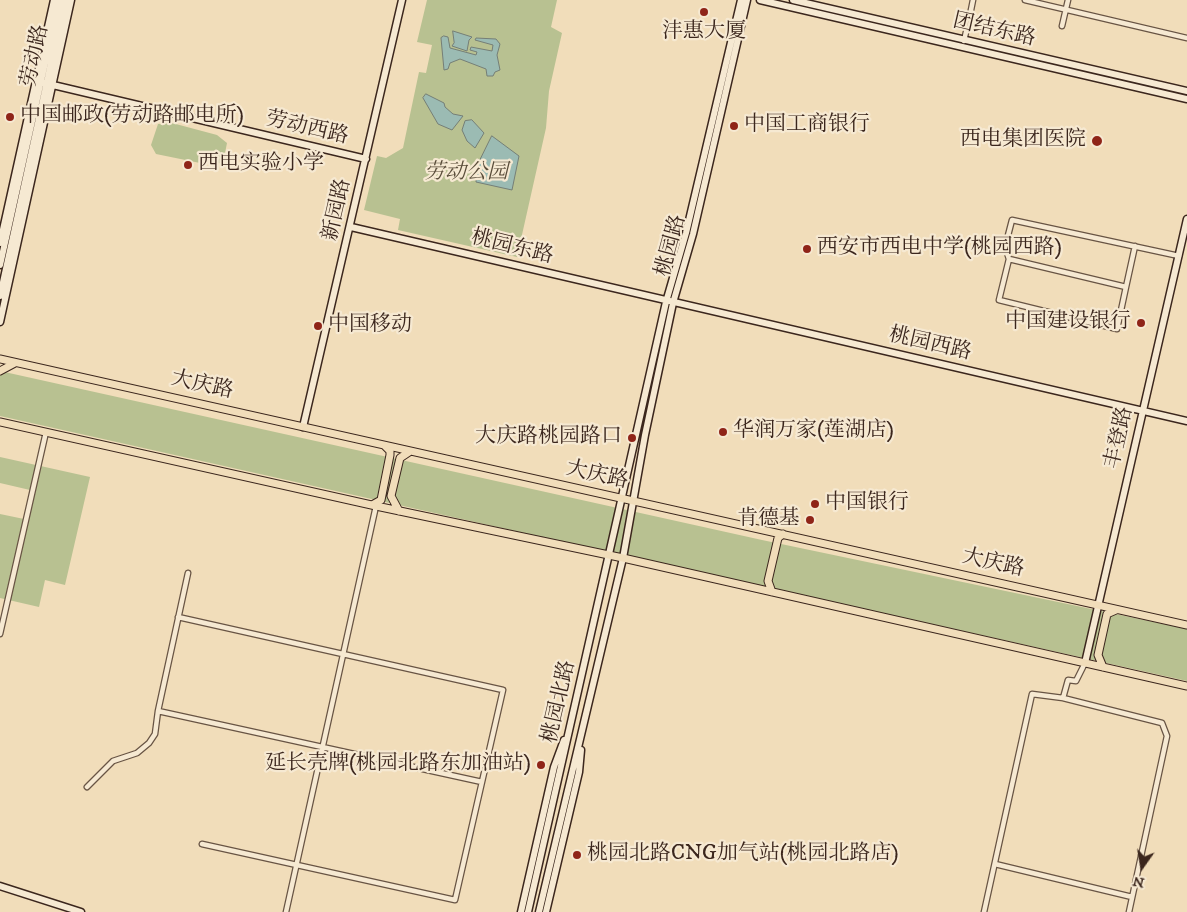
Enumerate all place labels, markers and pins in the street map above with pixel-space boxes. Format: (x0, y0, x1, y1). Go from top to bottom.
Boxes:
marker: 沣惠大厦 (698, 6, 710, 18)
place label: 沣惠大厦 (662, 20, 746, 46)
place label: 中国邮政(劳动路邮电所) (20, 104, 244, 130)
marker: 中国邮政(劳动路邮电所) (4, 111, 16, 123)
place label: 中国工商银行 (744, 113, 870, 139)
marker: 中国工商银行 (728, 120, 740, 132)
place label: 西电集团医院 (960, 128, 1086, 154)
marker: 西电集团医院 (1090, 134, 1104, 148)
place label: 西电实验小学 (198, 152, 324, 178)
marker: 西电实验小学 (182, 159, 194, 171)
place label: 西安市西电中学(桃园西路) (817, 236, 1062, 262)
marker: 西安市西电中学(桃园西路) (801, 243, 813, 255)
place label: 中国建设银行 (1005, 310, 1131, 336)
place label: 中国移动 (328, 313, 412, 339)
marker: 中国建设银行 (1135, 317, 1147, 329)
marker: 中国移动 (312, 320, 324, 332)
place label: 华润万家(莲湖店) (733, 419, 894, 445)
place label: 大庆路桃园路口 (475, 425, 622, 451)
marker: 华润万家(莲湖店) (717, 426, 729, 438)
marker: 大庆路桃园路口 (626, 432, 638, 444)
place label: 中国银行 (825, 491, 909, 517)
marker: 中国银行 (809, 498, 821, 510)
place label: 肯德基 (737, 507, 800, 533)
marker: 肯德基 (804, 514, 816, 526)
place label: 延长壳牌(桃园北路东加油站) (265, 752, 531, 778)
marker: 延长壳牌(桃园北路东加油站) (535, 759, 547, 771)
place label: 桃园北路CNG加气站(桃园北路店) (587, 842, 899, 868)
marker: 桃园北路CNG加气站(桃园北路店) (571, 849, 583, 861)

